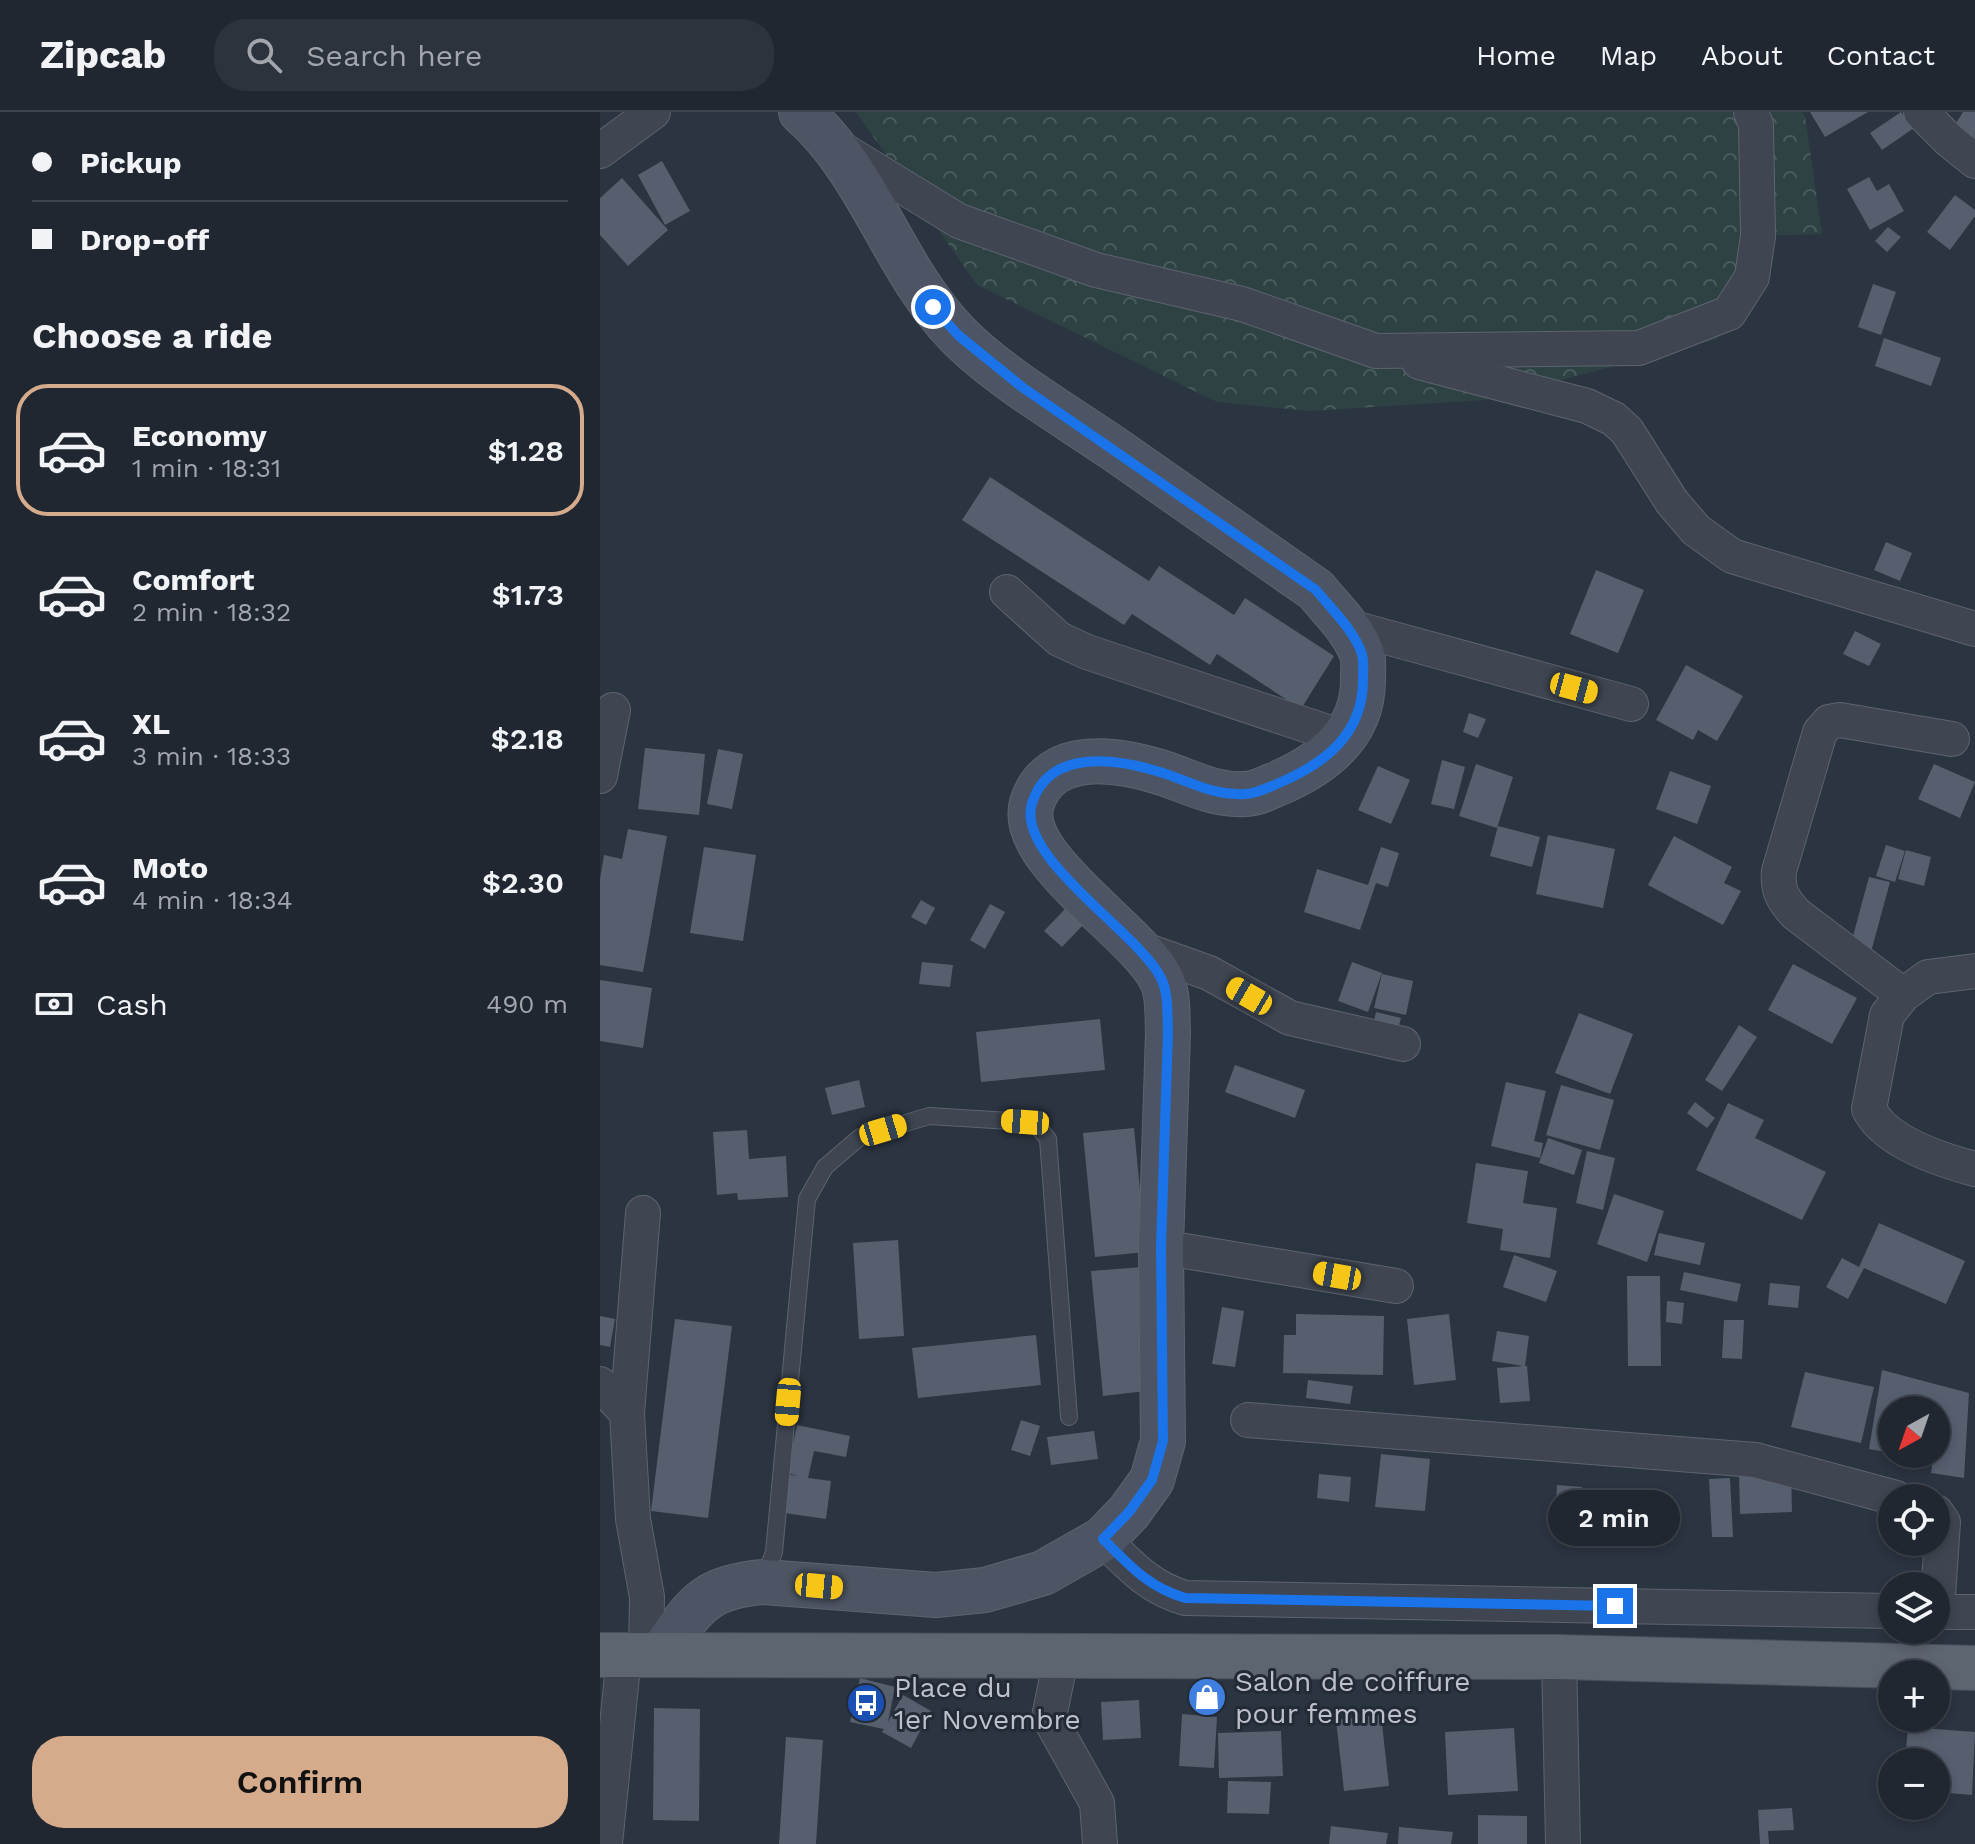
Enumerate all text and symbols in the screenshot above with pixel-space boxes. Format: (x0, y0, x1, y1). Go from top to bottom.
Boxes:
search box (214, 19, 774, 91)
text: Zipcab (40, 33, 166, 77)
icon: search (242, 33, 286, 77)
text: Search here (306, 38, 482, 73)
text: Home (1476, 39, 1556, 72)
text: Map (1600, 39, 1657, 72)
text: About (1701, 39, 1783, 72)
text: Contact (1827, 39, 1935, 72)
text: Pickup (80, 145, 182, 180)
text: Drop-off (80, 222, 209, 257)
route start (915, 289, 951, 325)
text: Choose a ride (32, 315, 272, 357)
icon: car (36, 414, 108, 486)
text: Economy (132, 418, 267, 453)
text: $1.28 (488, 433, 564, 468)
text: 1 min · 18:31 (132, 453, 281, 483)
icon: car (36, 558, 108, 630)
text: Comfort (132, 562, 254, 597)
text: $1.73 (492, 577, 564, 612)
text: 2 min · 18:32 (132, 597, 291, 627)
car (1548, 670, 1600, 706)
icon: car (36, 702, 108, 774)
text: XL (132, 706, 170, 741)
text: $2.18 (491, 721, 564, 756)
text: 3 min · 18:33 (132, 741, 291, 771)
icon: car (36, 846, 108, 918)
text: Moto (132, 850, 208, 885)
text: $2.30 (482, 865, 564, 900)
text: 4 min · 18:34 (132, 885, 293, 915)
car (1222, 974, 1276, 1018)
icon: cash (32, 982, 76, 1026)
text: Cash (96, 987, 168, 1022)
text: 490 m (486, 989, 568, 1019)
car (1000, 1108, 1050, 1136)
car (857, 1112, 909, 1148)
car (1311, 1260, 1363, 1292)
car (774, 1377, 802, 1427)
north arrow (1878, 1396, 1950, 1468)
map controls (1878, 1396, 1950, 1820)
button: locate (1878, 1484, 1950, 1556)
callout: 2 min (1549, 1490, 1681, 1546)
text: 2 min (1578, 1503, 1650, 1533)
car (794, 1572, 844, 1600)
button: layers (1878, 1572, 1950, 1644)
route end (1597, 1588, 1633, 1624)
button: + (1878, 1660, 1950, 1732)
place label: Salon de coiffure pour femmes (1235, 1665, 1470, 1730)
place label: Place du 1er Novembre (894, 1671, 1081, 1736)
shop icon: Salon de coiffure pour femmes (1186, 1676, 1228, 1718)
bus stop icon: Place du 1er Novembre (845, 1682, 887, 1724)
button: Confirm (32, 1736, 568, 1828)
button: − (1878, 1748, 1950, 1820)

